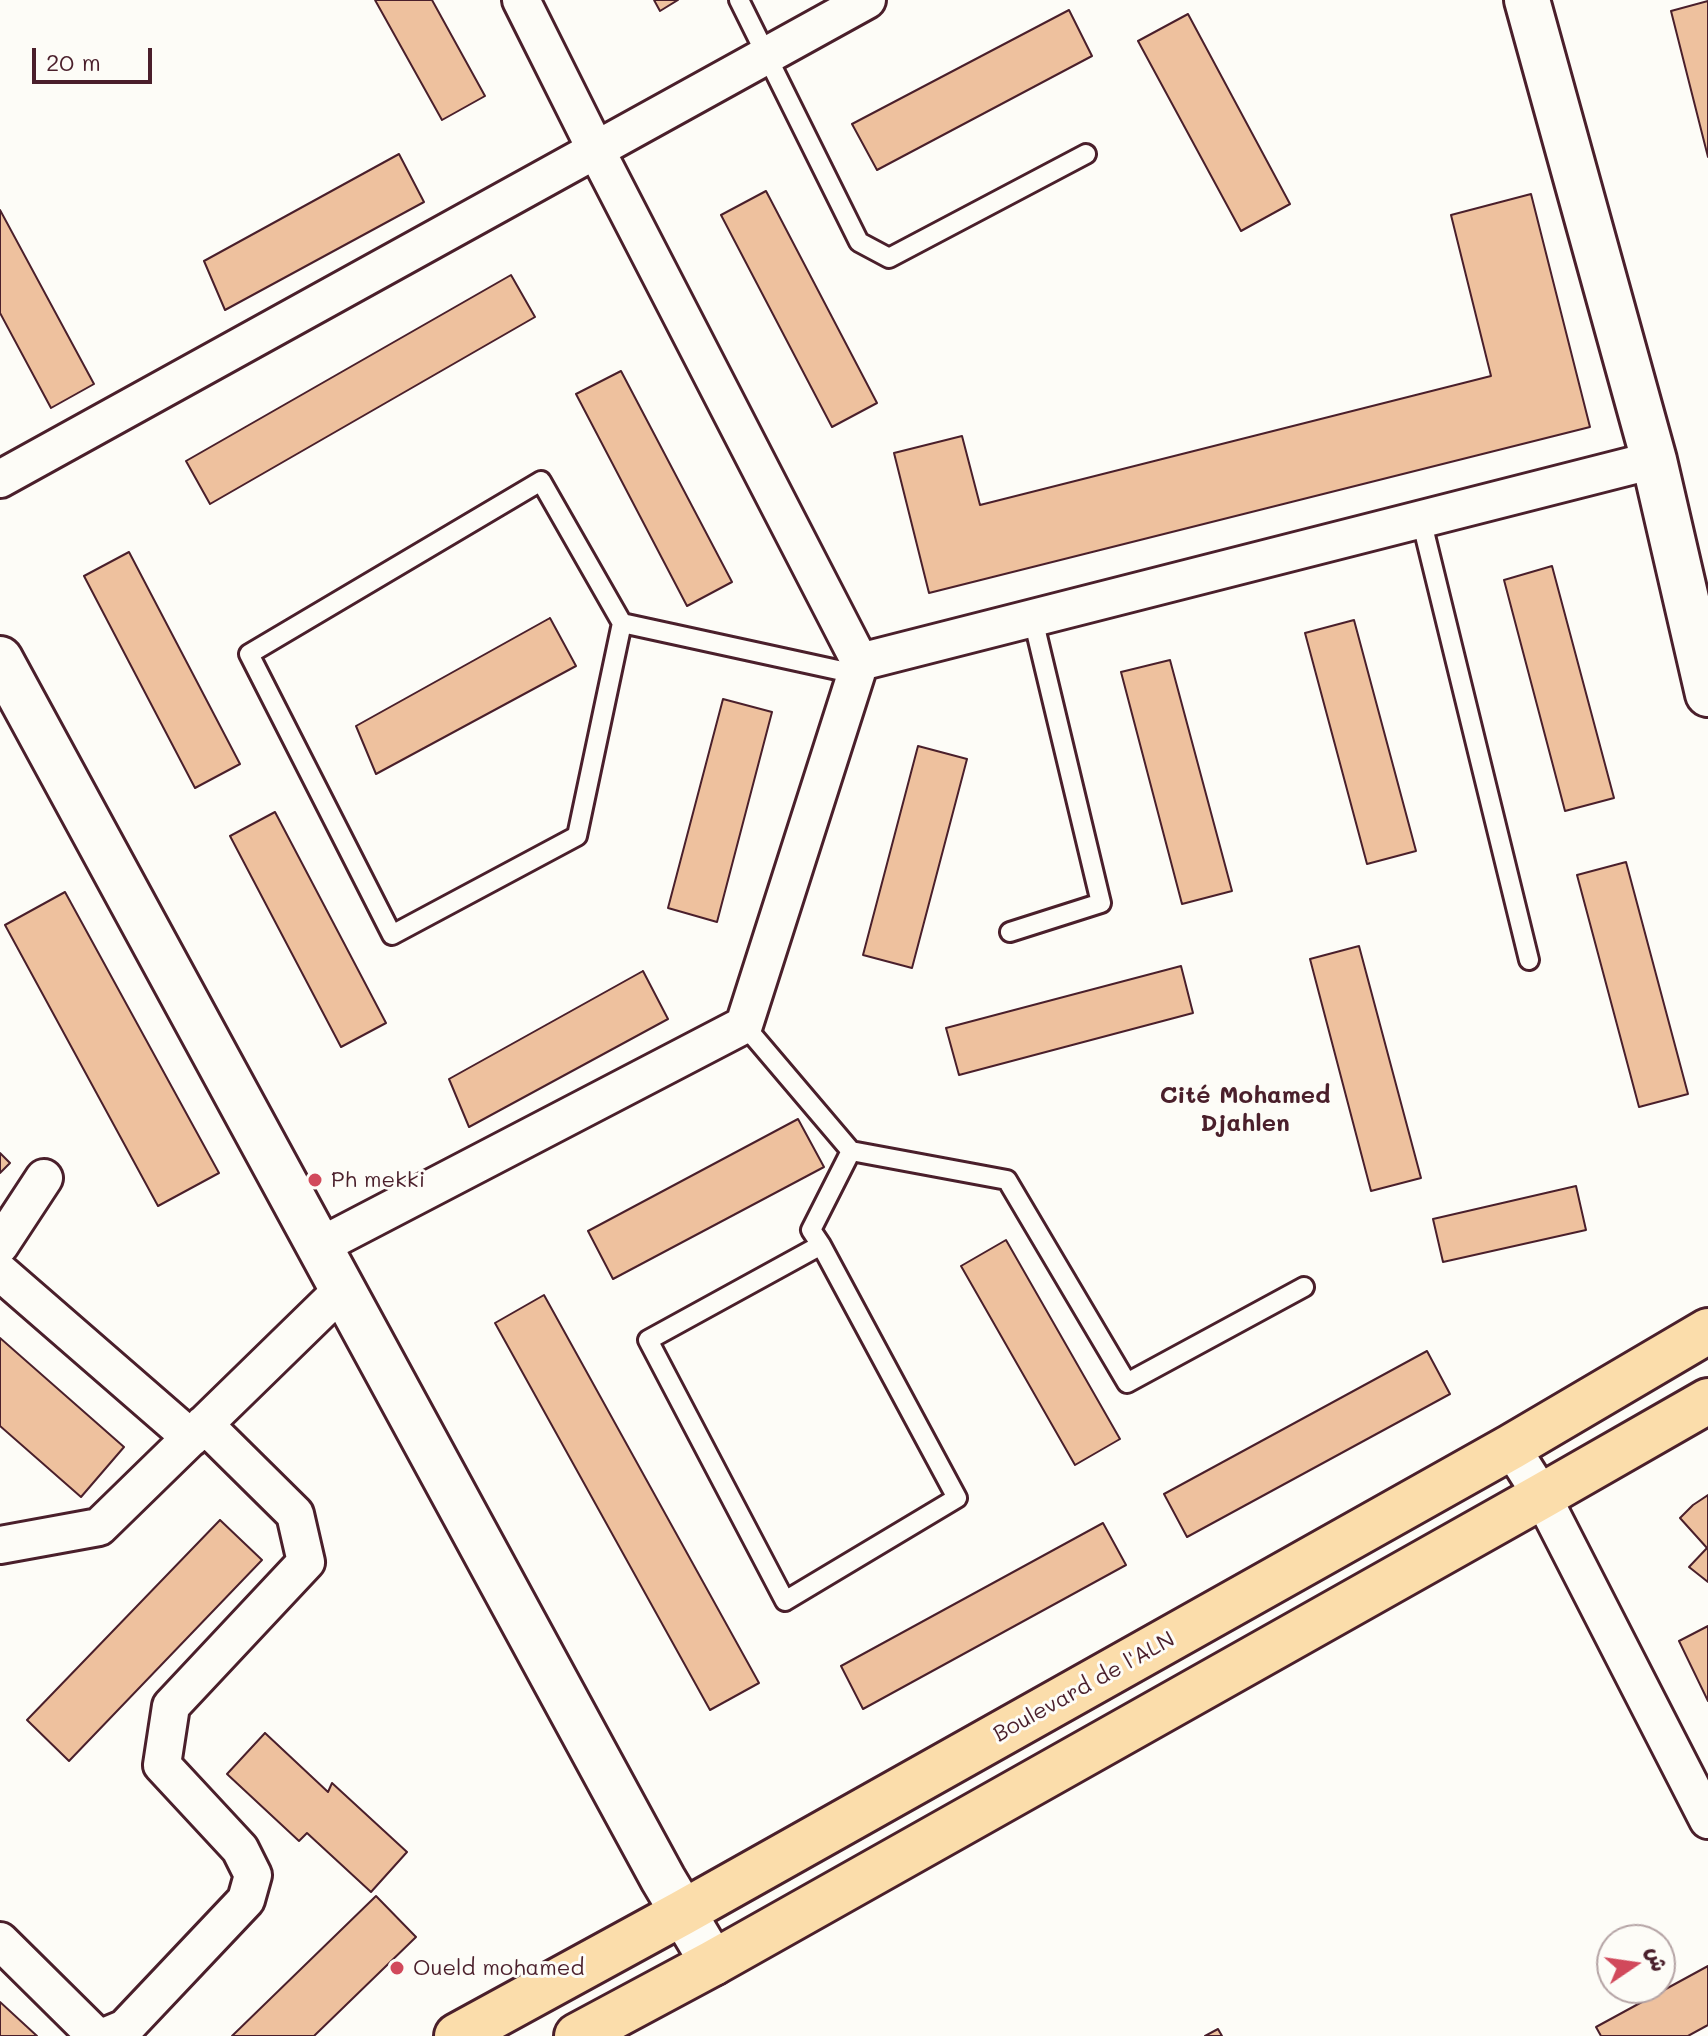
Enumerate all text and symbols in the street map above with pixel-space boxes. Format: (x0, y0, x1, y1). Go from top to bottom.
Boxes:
scale bar (36, 32, 156, 82)
text: 20 m (46, 46, 101, 77)
district label: Cité Mohamed Djahlen (1160, 1082, 1330, 1138)
place label: Ph mekki (331, 1167, 425, 1193)
marker: Ph mekki (306, 1171, 324, 1189)
street label: Boulevard de l'ALN (989, 1626, 1179, 1748)
north arrow (1596, 1924, 1676, 2004)
text: ش (1641, 1944, 1675, 1974)
place label: Oueld mohamed (413, 1955, 584, 1981)
marker: Oueld mohamed (388, 1959, 406, 1977)

